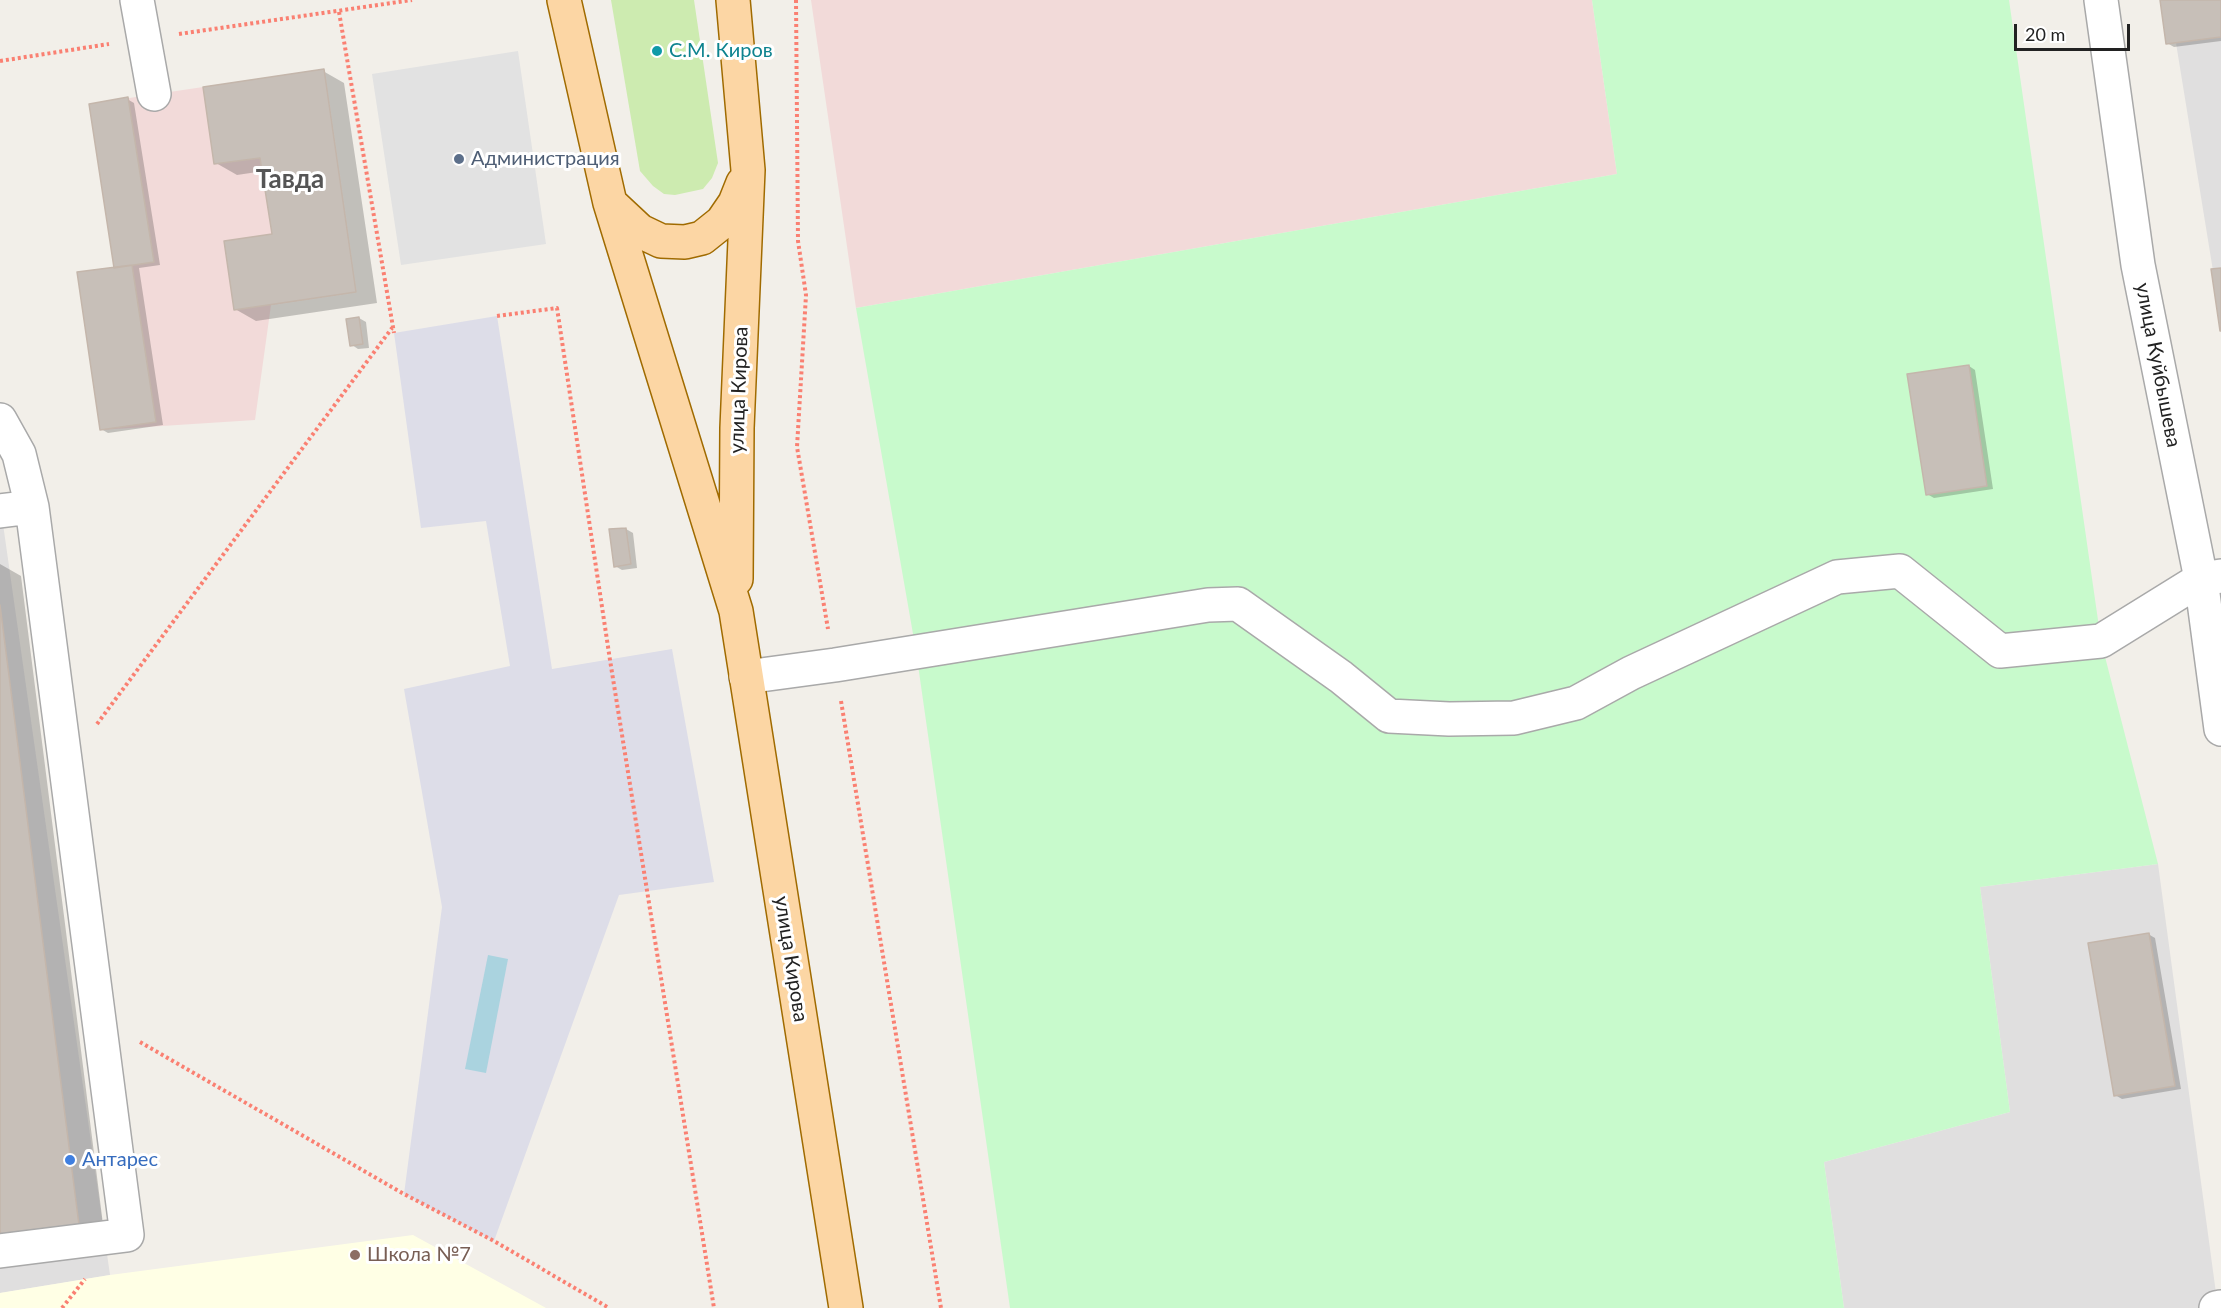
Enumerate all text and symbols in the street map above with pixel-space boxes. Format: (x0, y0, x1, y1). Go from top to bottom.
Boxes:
scale bar (2017, 12, 2132, 50)
text: 20 m (2025, 23, 2065, 45)
place label: С.М. Киров (669, 39, 773, 63)
marker: С.М. Киров (650, 44, 664, 58)
place label: Администрация (471, 147, 620, 171)
marker: Администрация (452, 152, 466, 166)
district label: Тавда (256, 164, 324, 196)
street label: улица Куйбышева (2130, 281, 2186, 449)
street label: улица Кирова (725, 326, 753, 454)
street label: улица Кирова (769, 894, 813, 1024)
place label: Антарес (82, 1148, 158, 1172)
marker: Антарес (63, 1153, 77, 1167)
place label: Школа №7 (367, 1243, 471, 1267)
marker: Школа №7 (348, 1248, 362, 1262)

